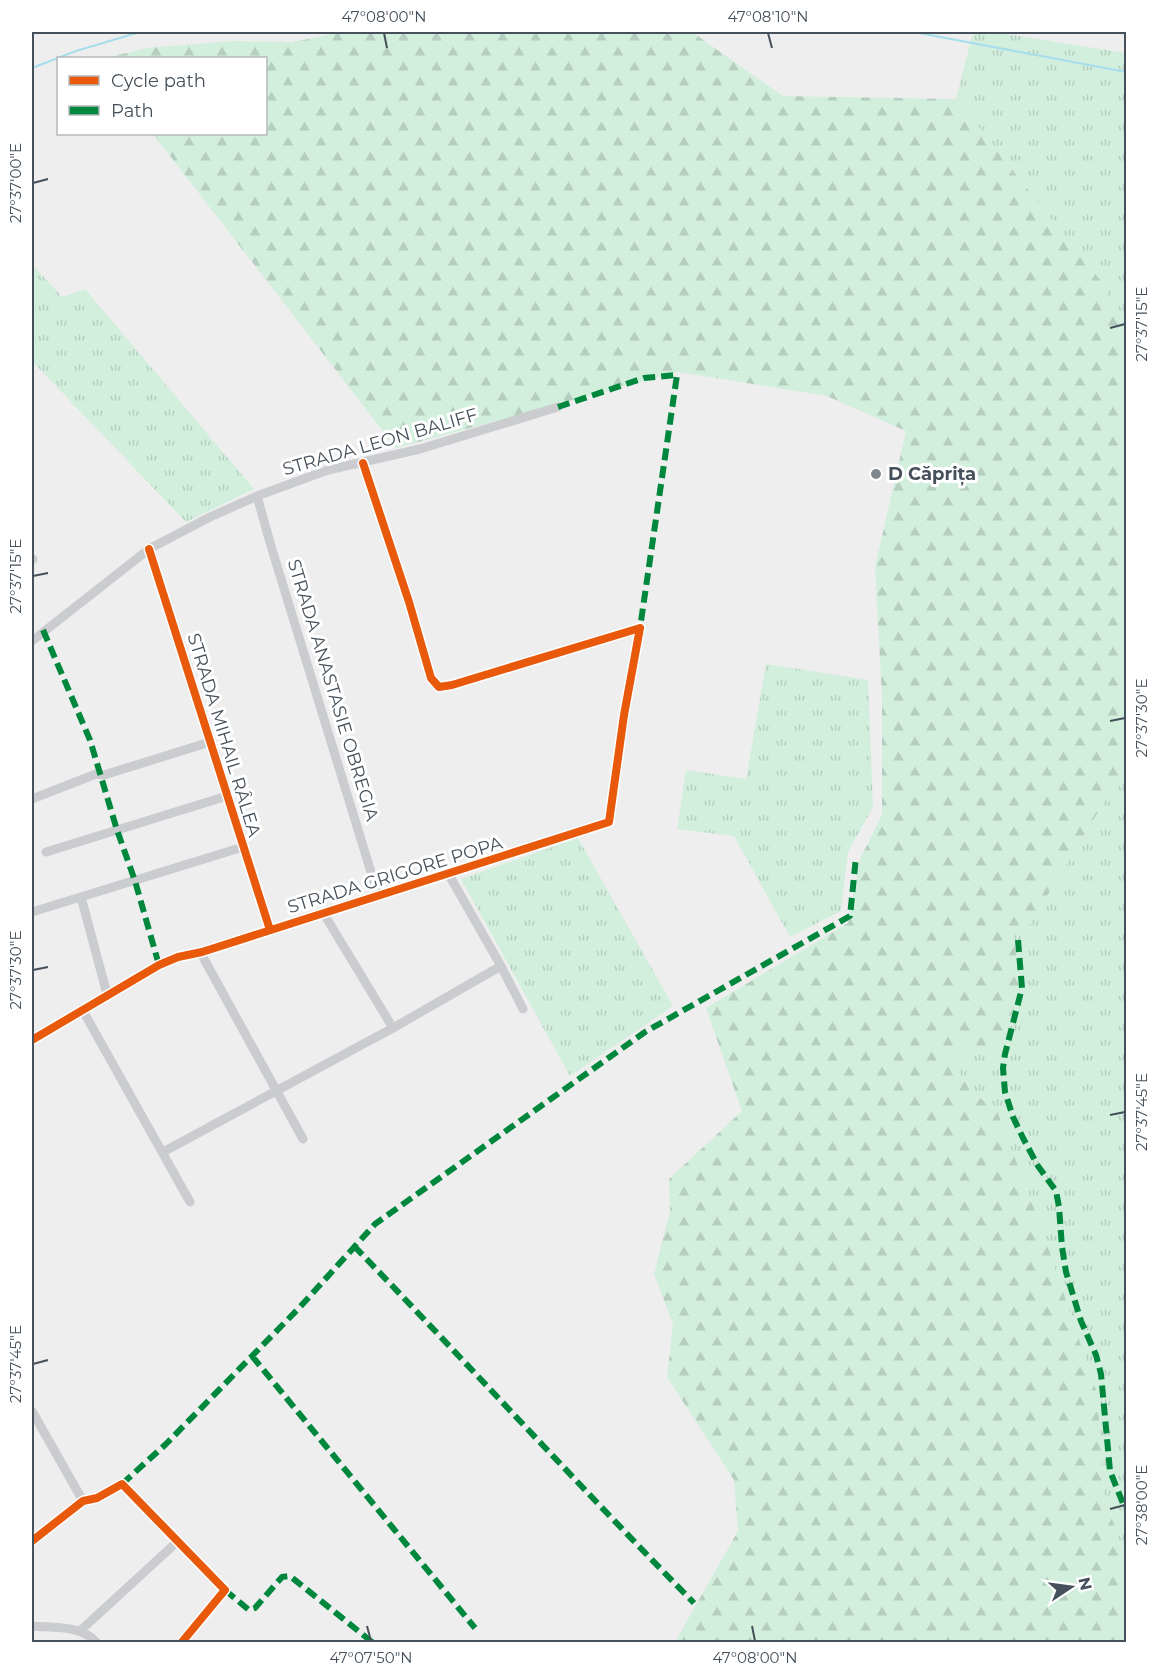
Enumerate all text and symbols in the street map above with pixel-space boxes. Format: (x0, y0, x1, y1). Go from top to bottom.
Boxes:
text: 47°08'00"N (342, 7, 426, 26)
text: 47°08'10"N (728, 7, 808, 26)
legend (57, 57, 267, 135)
text: Cycle path (111, 70, 206, 92)
text: Path (111, 100, 154, 122)
text: 27°37'00"E (6, 143, 25, 223)
text: 27°37'15"E (1132, 287, 1151, 361)
street label: STRADA LEON BALIFF (280, 404, 480, 480)
place label: D Căprița (888, 463, 976, 486)
marker: D Căprița (869, 467, 883, 481)
text: 27°37'15"E (6, 539, 25, 613)
street label: STRADA ANASTASIE OBREGIA (283, 556, 383, 824)
street label: STRADA MIHAIL RÂLEA (183, 630, 266, 840)
text: 27°37'30"E (1132, 679, 1151, 757)
street label: STRADA GRIGORE POPA (285, 832, 505, 918)
text: 27°37'30"E (6, 931, 25, 1009)
text: 27°37'45"E (1132, 1073, 1151, 1151)
text: 27°37'45"E (6, 1325, 25, 1403)
text: 27°38'00"E (1132, 1465, 1151, 1545)
north arrow (1041, 1557, 1101, 1617)
text: N (1074, 1575, 1096, 1592)
text: 47°07'50"N (330, 1648, 412, 1667)
text: 47°08'00"N (713, 1648, 797, 1667)

